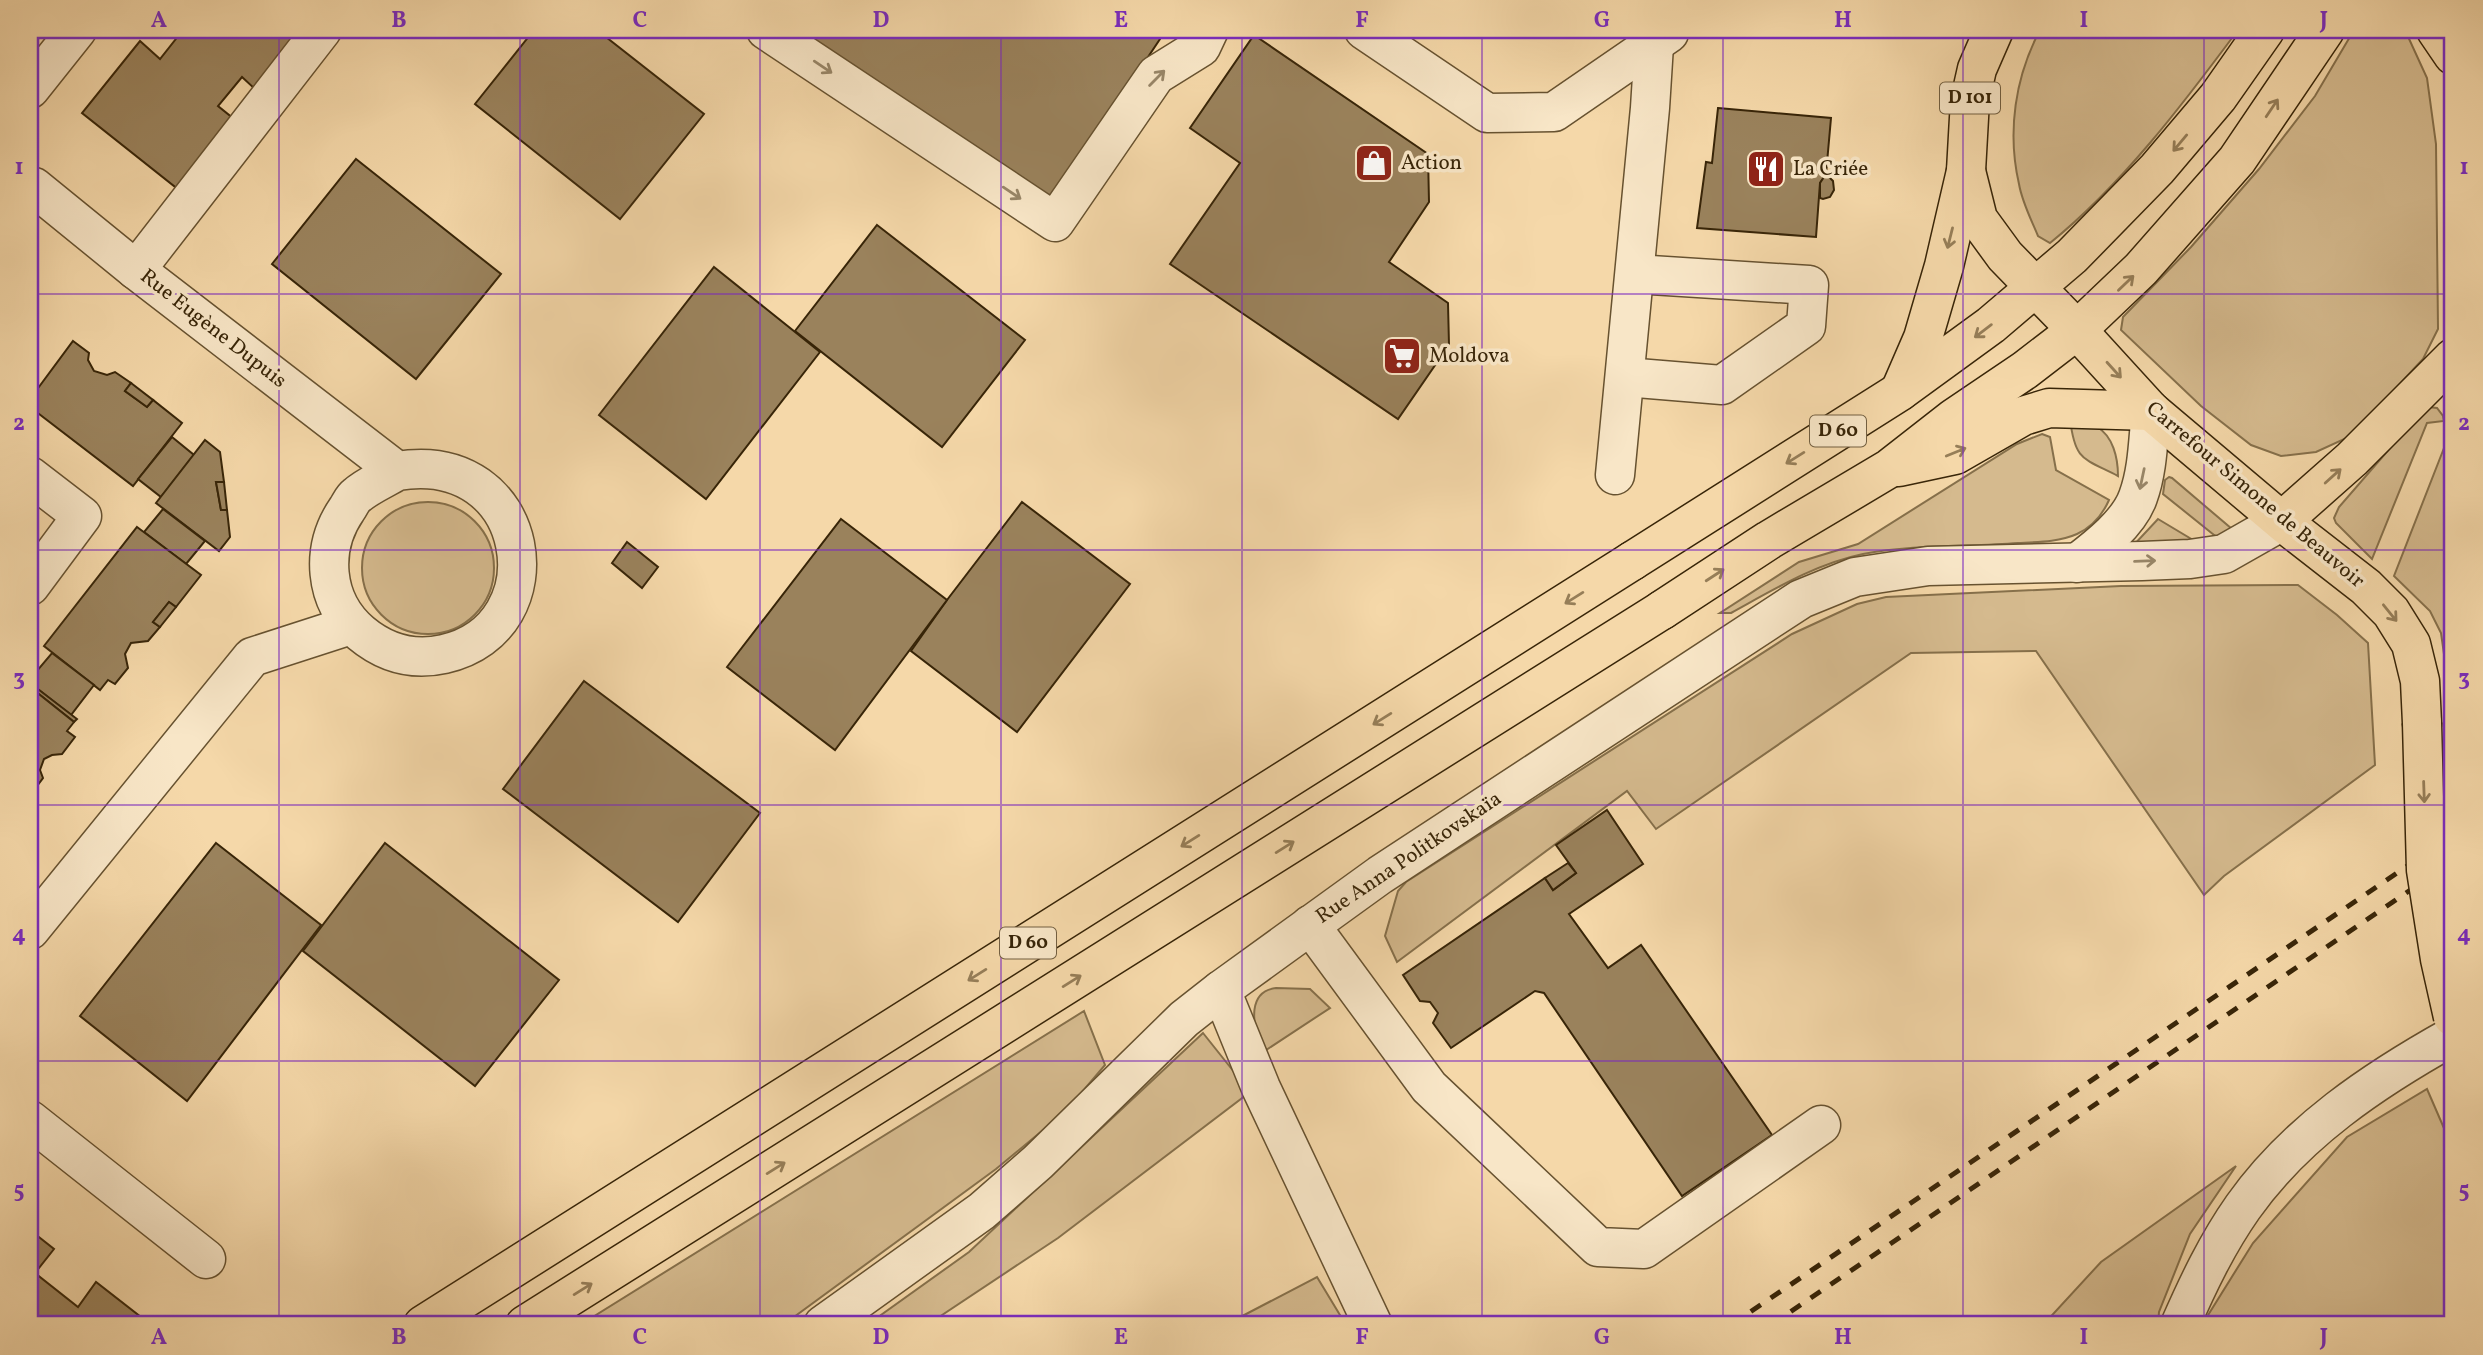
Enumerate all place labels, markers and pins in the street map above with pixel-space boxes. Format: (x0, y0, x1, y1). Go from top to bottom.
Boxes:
shop icon: Action (1353, 142, 1395, 184)
restaurant icon: La Criée (1745, 148, 1787, 190)
place label: Action (1401, 149, 1462, 178)
place label: La Criée (1793, 155, 1868, 184)
supermarket icon: Moldova (1381, 335, 1423, 377)
place label: Moldova (1429, 342, 1510, 371)

